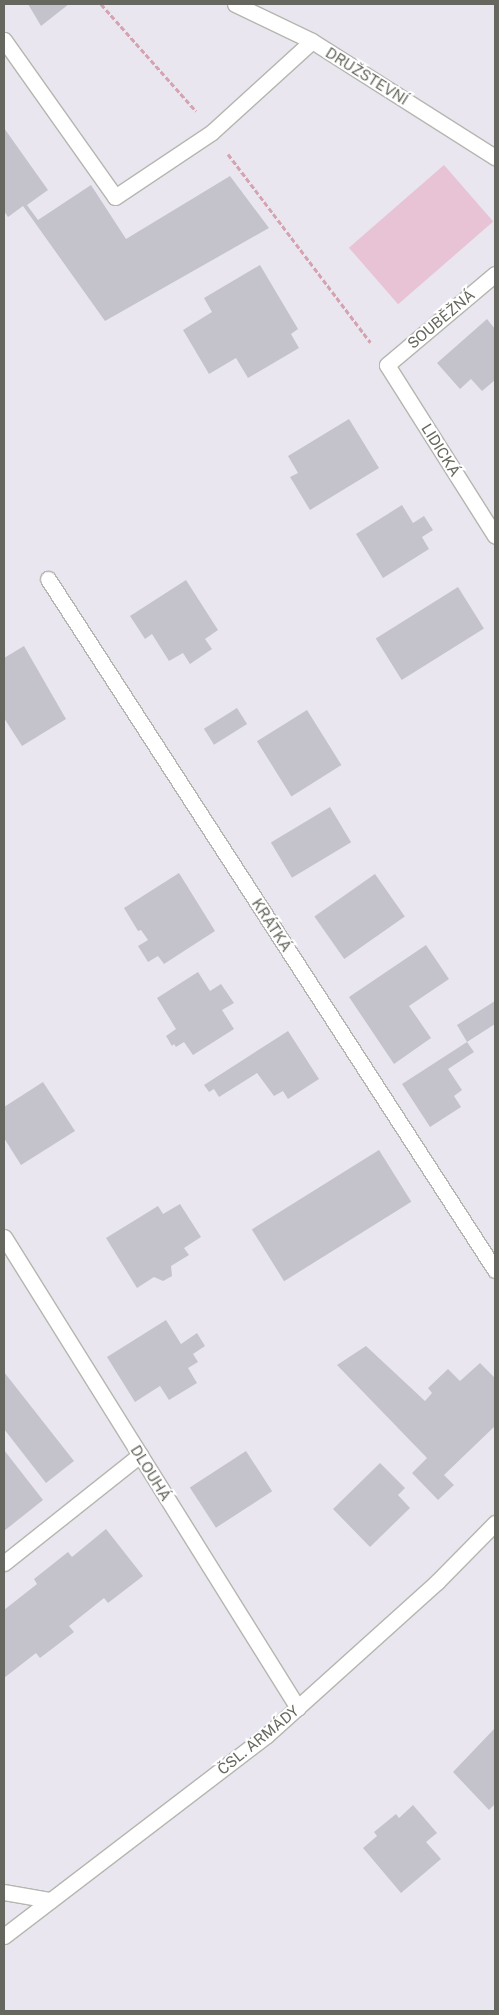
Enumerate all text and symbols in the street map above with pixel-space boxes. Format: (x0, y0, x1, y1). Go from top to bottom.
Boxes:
street label: DRUŽSTEVNÍ (322, 43, 412, 109)
street label: SOUBĚŽNÁ (404, 286, 478, 352)
street label: LIDICKÁ (418, 420, 464, 480)
street label: KRÁTKÁ (248, 895, 296, 955)
street label: DLOUHÁ (127, 1442, 175, 1504)
street label: ČSL. ARMÁDY (214, 1702, 302, 1778)

